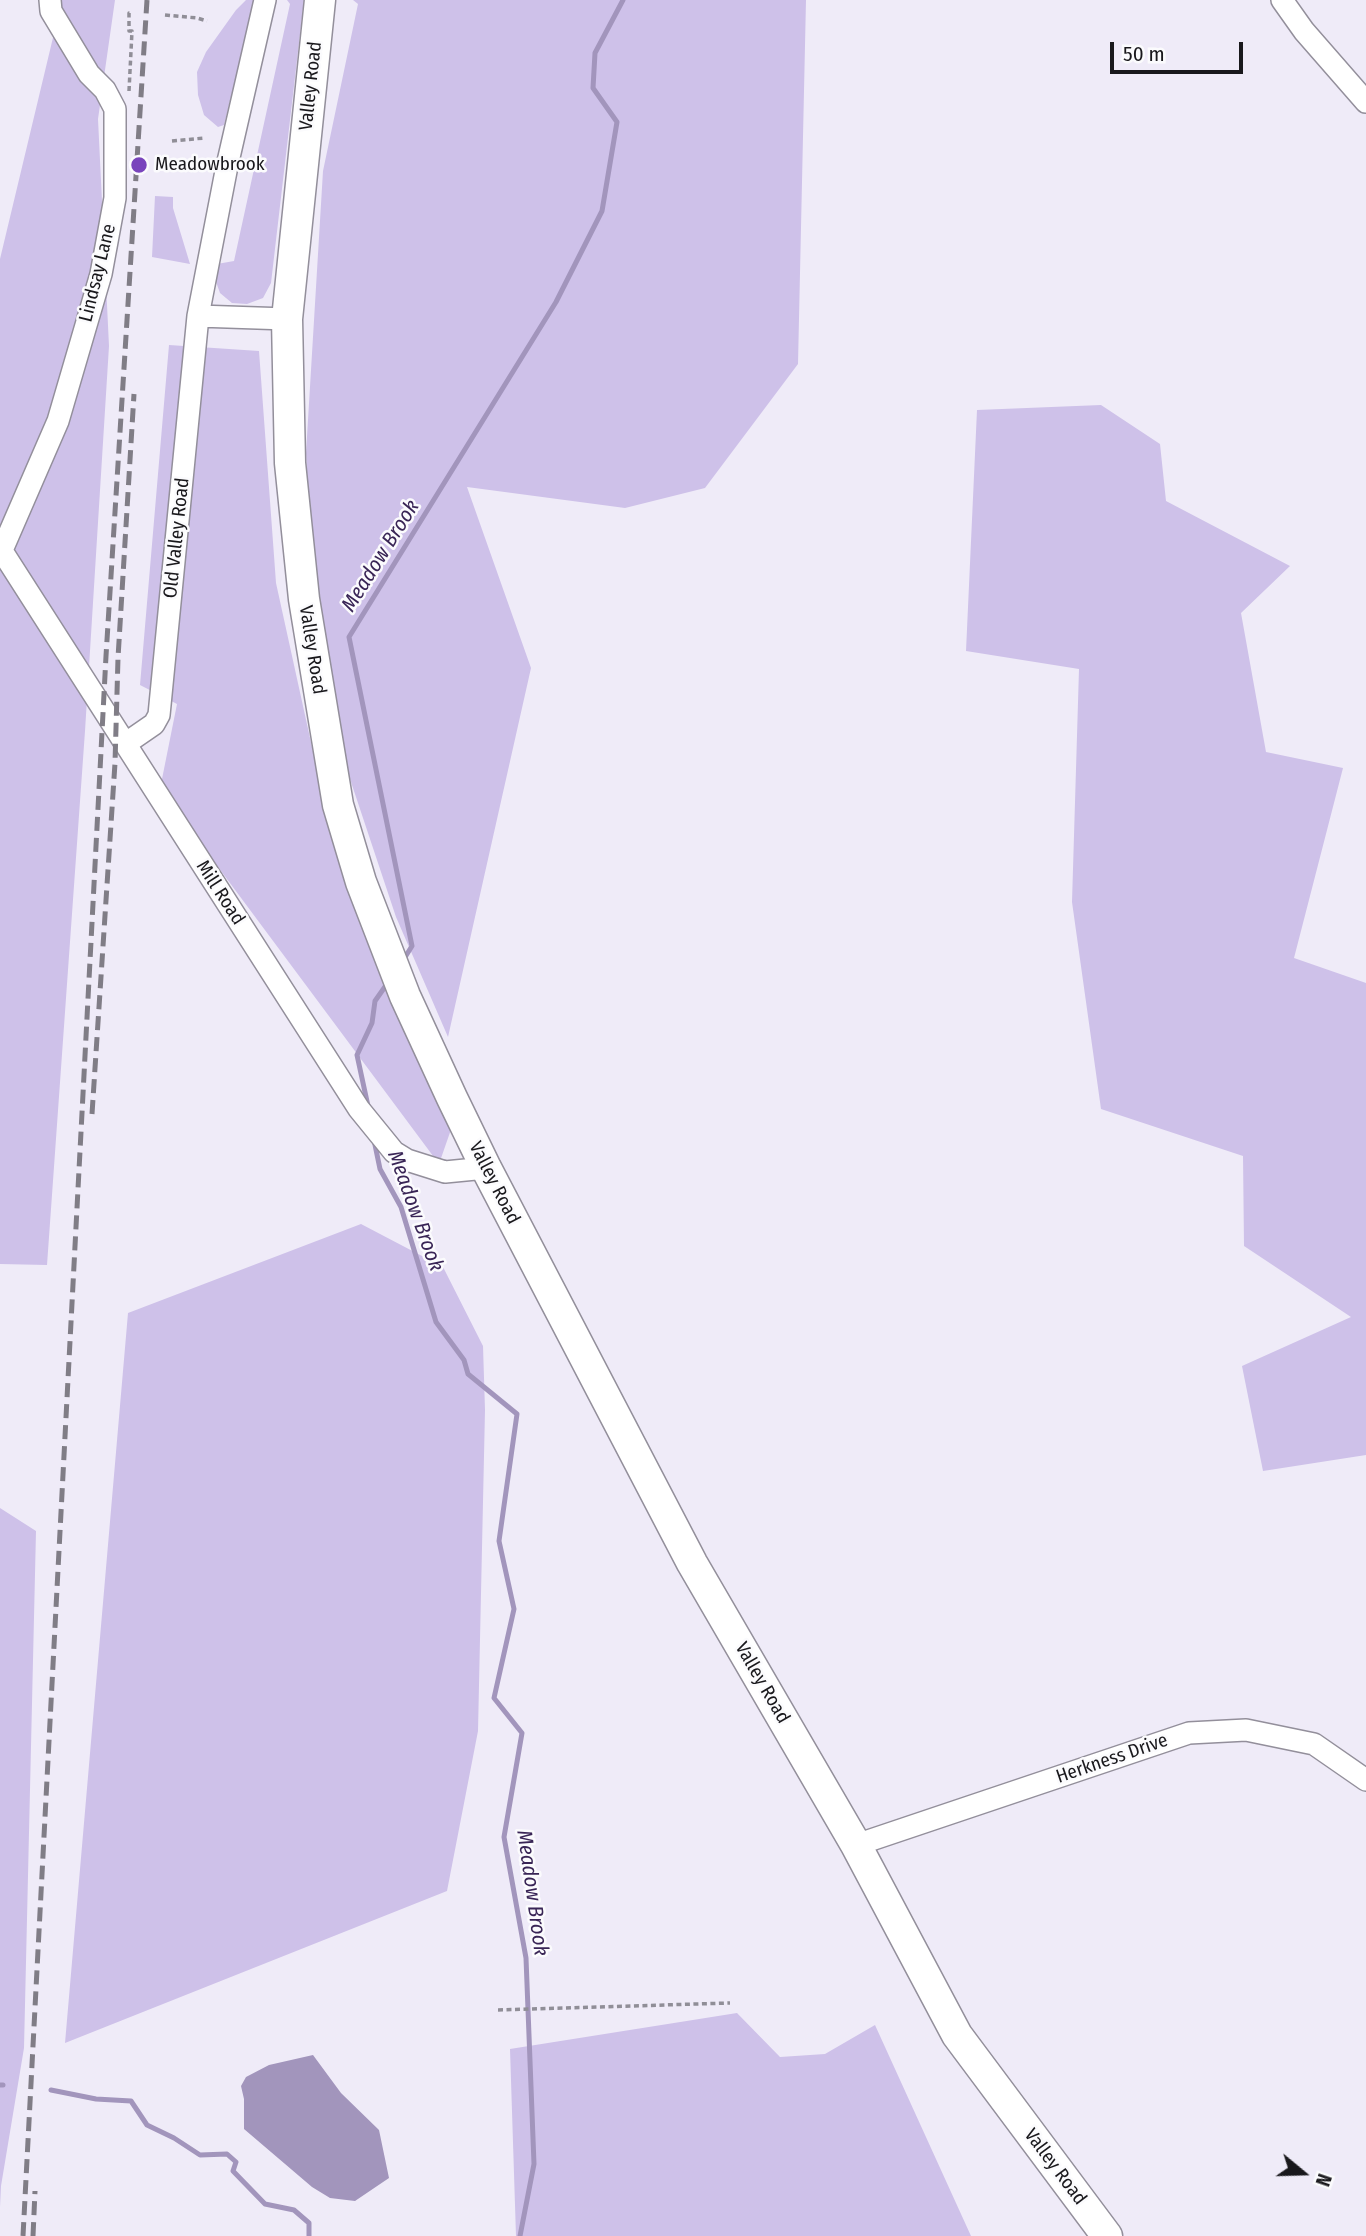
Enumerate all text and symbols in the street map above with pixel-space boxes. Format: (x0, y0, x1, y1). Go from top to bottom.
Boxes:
scale bar (1114, 28, 1247, 72)
street label: Valley Road (295, 40, 327, 132)
text: 50 m (1123, 41, 1165, 67)
place label: Meadowbrook (155, 154, 265, 176)
marker: Meadowbrook (129, 155, 149, 175)
street label: Lindsay Lane (75, 222, 121, 324)
street label: Old Valley Road (159, 477, 195, 599)
water label: Meadow Brook (337, 496, 425, 616)
street label: Valley Road (294, 604, 330, 696)
street label: Mill Road (191, 857, 249, 929)
street label: Valley Road (464, 1138, 524, 1228)
water label: Meadow Brook (381, 1147, 449, 1275)
street label: Valley Road (730, 1639, 794, 1727)
street label: Herkness Drive (1053, 1729, 1171, 1789)
water label: Meadow Brook (511, 1828, 553, 1958)
street label: Valley Road (1019, 2124, 1091, 2210)
north arrow (1268, 2138, 1338, 2208)
text: N (1311, 2171, 1336, 2189)

